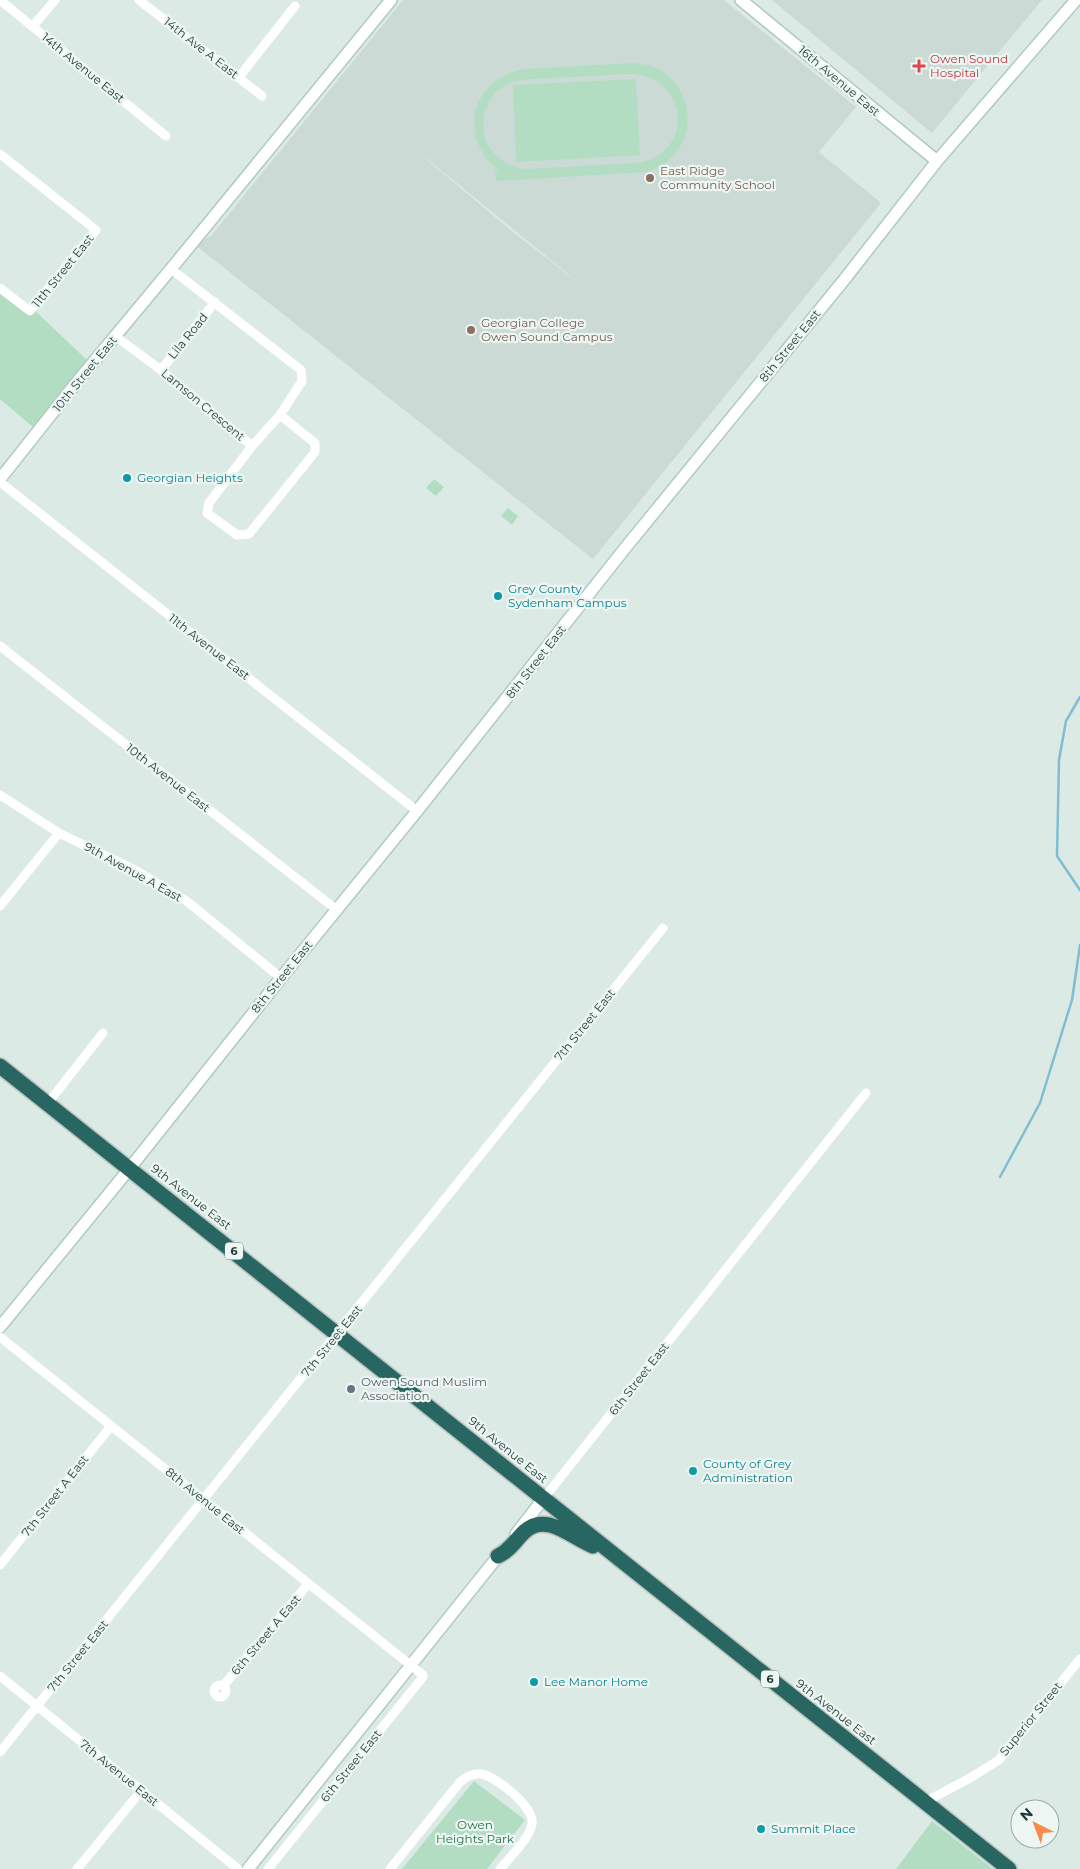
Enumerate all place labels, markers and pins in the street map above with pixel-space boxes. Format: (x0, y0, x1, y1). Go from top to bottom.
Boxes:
place label: Owen Sound Hospital (930, 51, 1008, 80)
marker: Owen Sound Hospital (912, 59, 926, 73)
place label: East Ridge Community School (660, 163, 775, 192)
marker: East Ridge Community School (644, 172, 656, 184)
place label: Georgian College Owen Sound Campus (481, 315, 613, 344)
marker: Georgian College Owen Sound Campus (465, 324, 477, 336)
place label: Georgian Heights (137, 470, 243, 485)
marker: Georgian Heights (121, 472, 133, 484)
place label: Grey County Sydenham Campus (508, 581, 627, 610)
marker: Grey County Sydenham Campus (492, 590, 504, 602)
place label: Owen Sound Muslim Association (361, 1374, 487, 1403)
marker: Owen Sound Muslim Association (345, 1383, 357, 1395)
place label: County of Grey Administration (703, 1456, 793, 1485)
marker: County of Grey Administration (687, 1465, 699, 1477)
place label: Lee Manor Home (544, 1674, 648, 1689)
marker: Lee Manor Home (528, 1676, 540, 1688)
place label: Summit Place (771, 1821, 856, 1836)
marker: Summit Place (755, 1823, 767, 1835)

